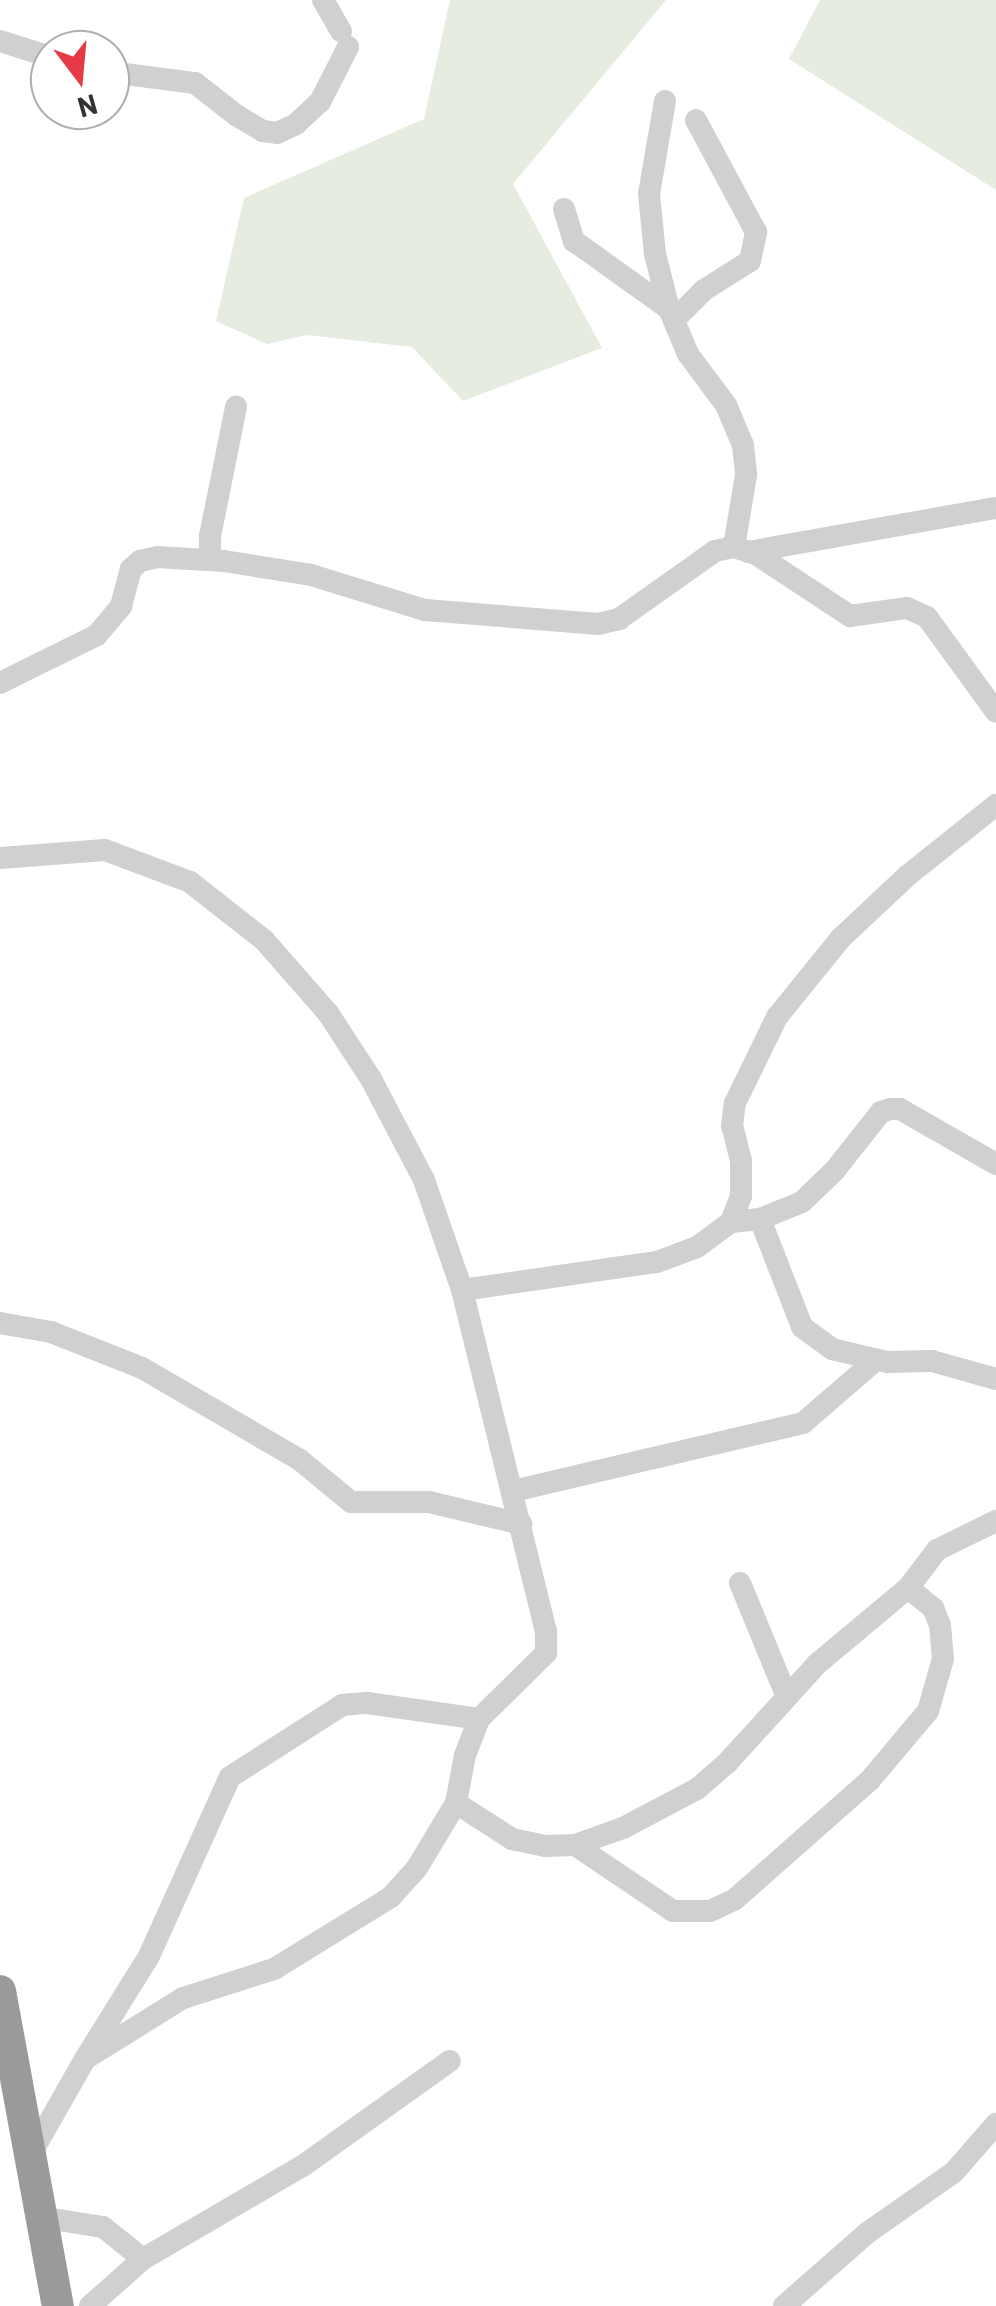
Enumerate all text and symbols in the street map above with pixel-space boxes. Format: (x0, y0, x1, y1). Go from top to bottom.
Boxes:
north arrow (30, 30, 130, 130)
text: N (74, 88, 101, 126)

